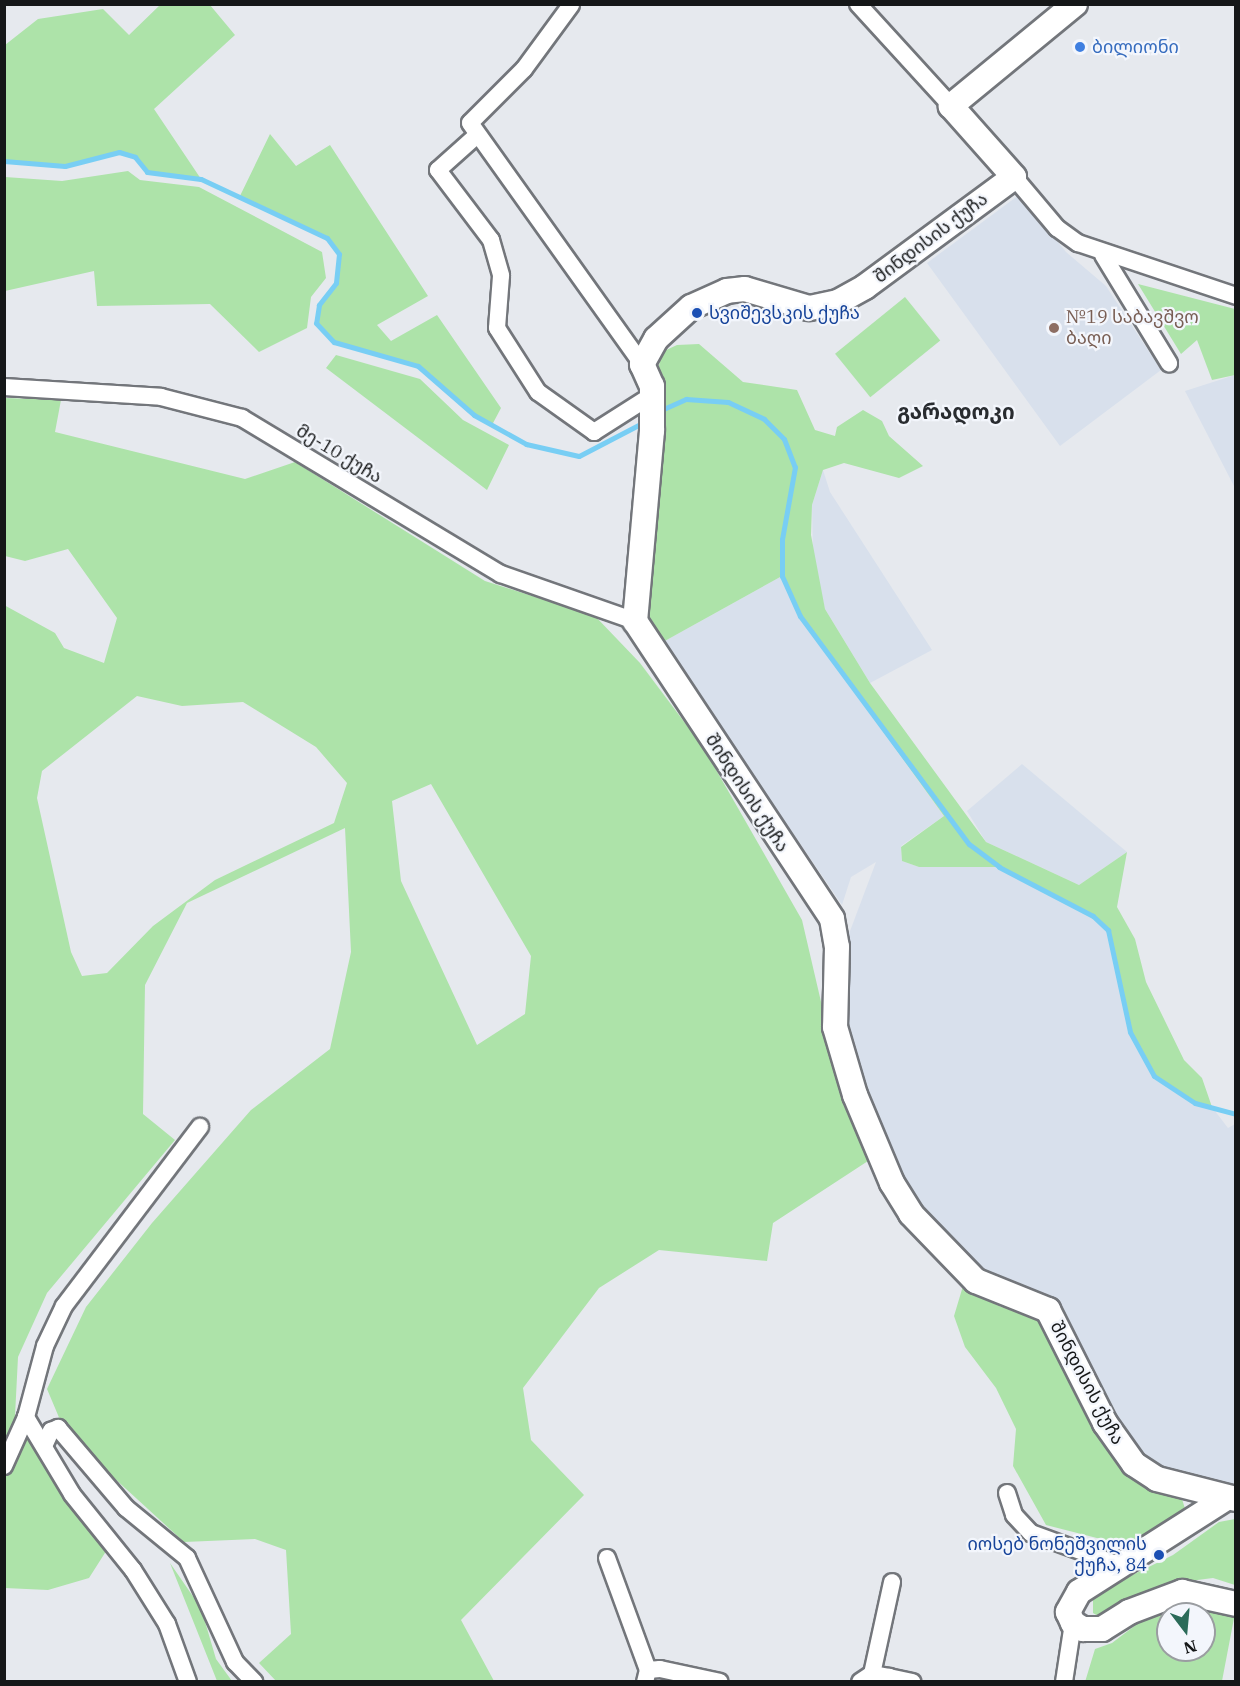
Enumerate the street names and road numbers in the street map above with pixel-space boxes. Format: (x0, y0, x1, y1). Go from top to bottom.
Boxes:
street label: შინდისის ქუჩა (870, 188, 992, 288)
street label: მე-10 ქუჩა (292, 420, 386, 488)
street label: შინდისის ქუჩა (701, 730, 793, 856)
street label: შინდისის ქუჩა (1045, 1318, 1129, 1448)

